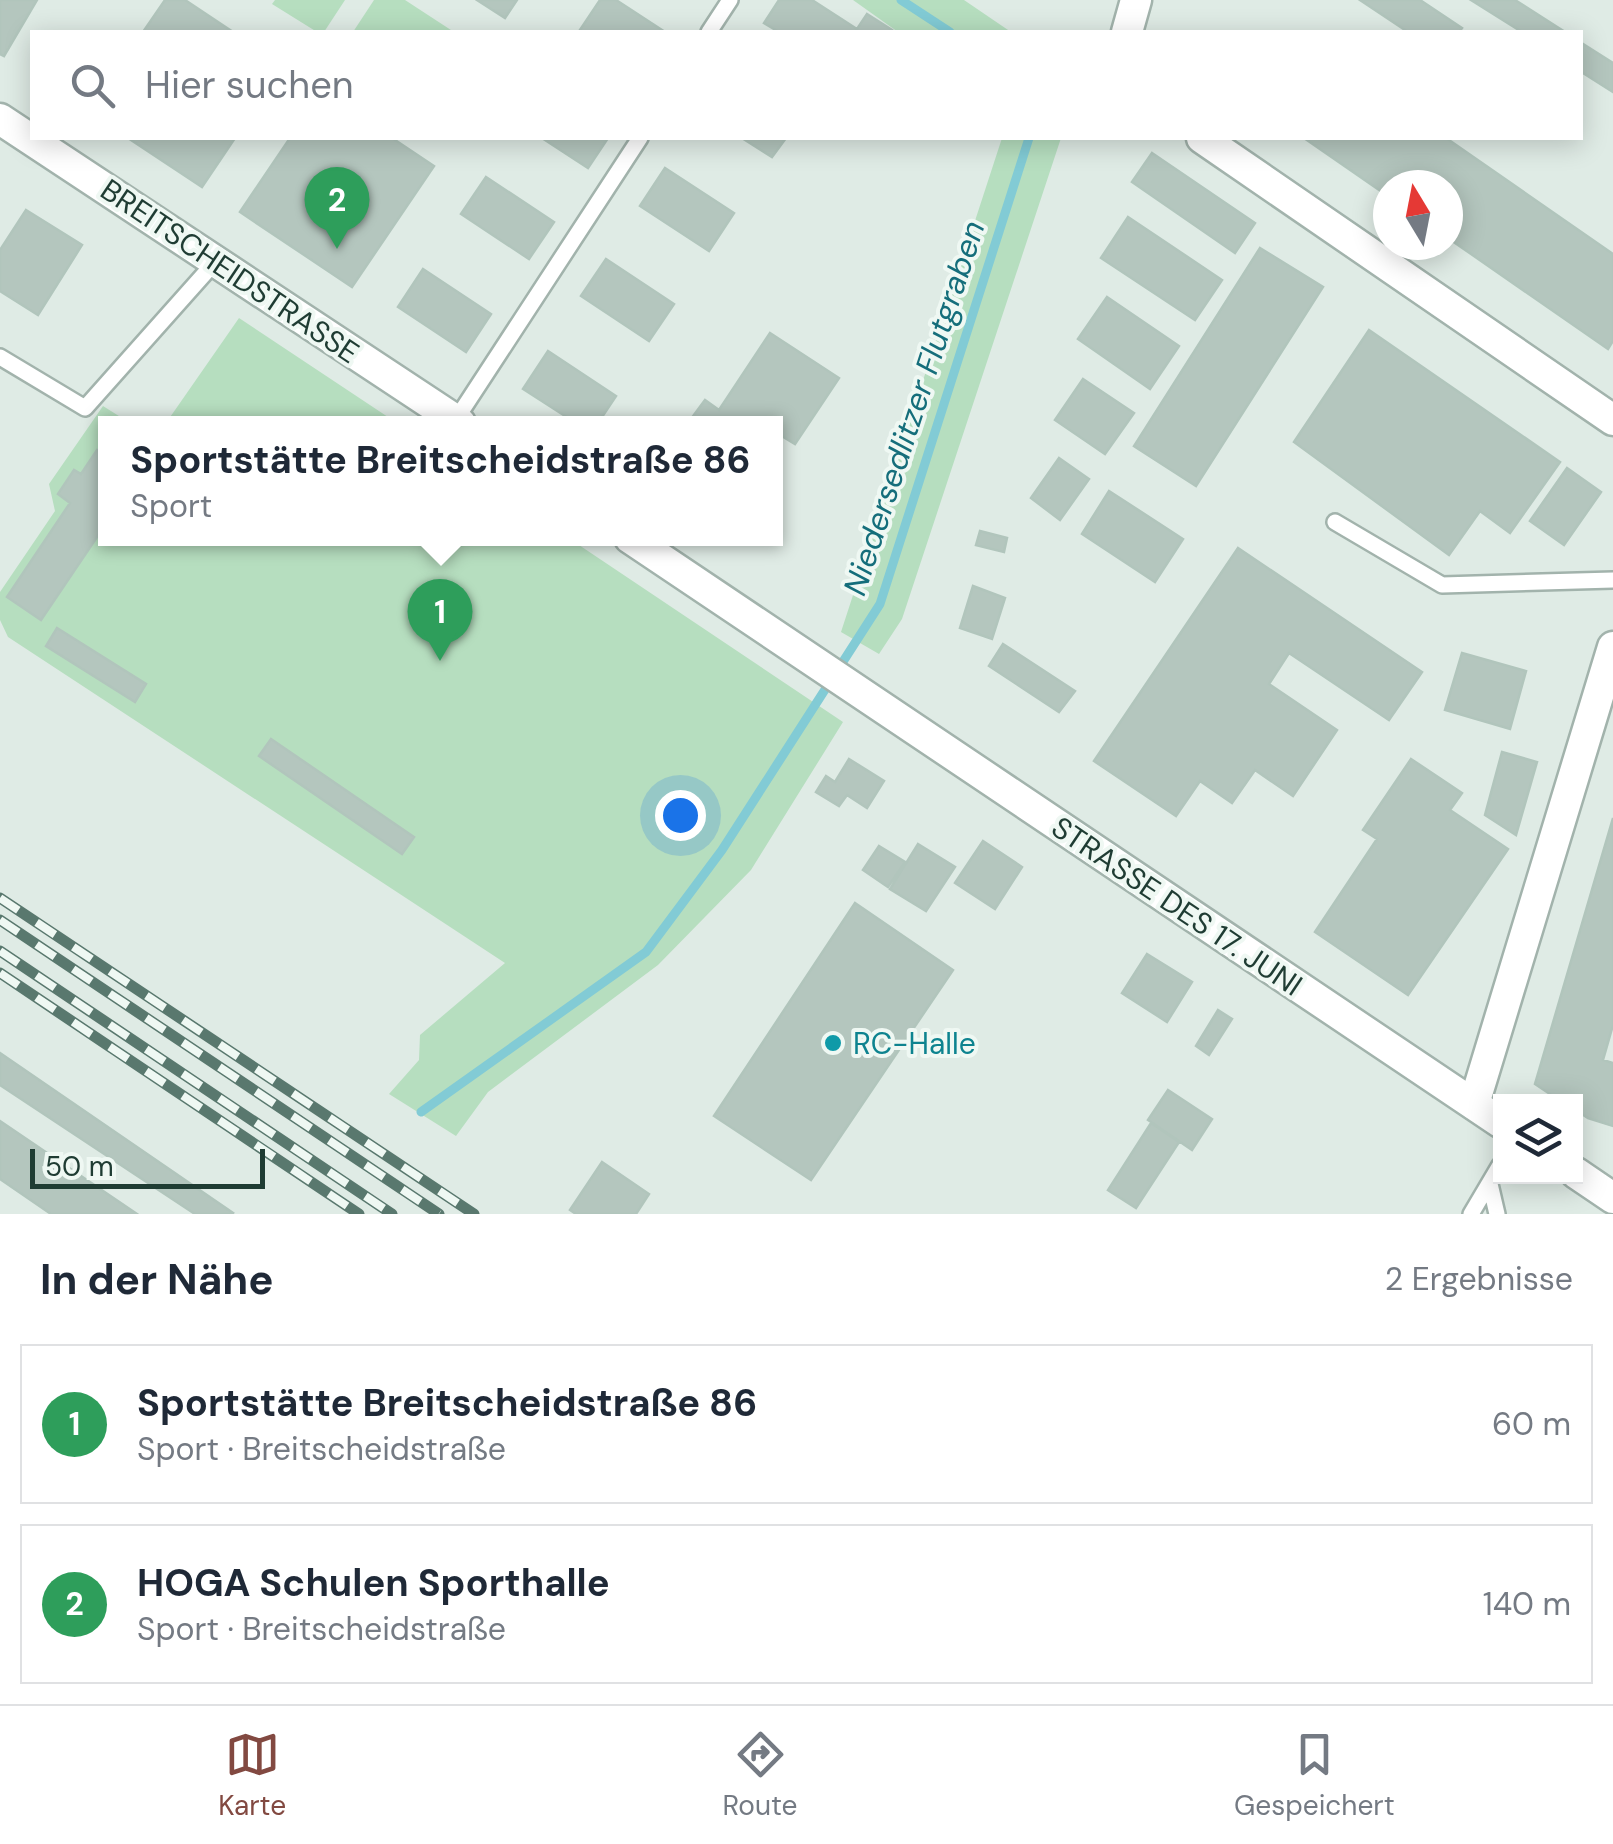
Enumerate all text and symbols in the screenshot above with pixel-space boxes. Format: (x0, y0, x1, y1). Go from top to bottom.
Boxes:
search box (30, 30, 1583, 140)
icon: search (65, 58, 120, 113)
text: Hier suchen (145, 60, 354, 110)
pin: 2 (304, 166, 370, 249)
street label: BREITSCHEIDSTRASSE (93, 170, 367, 372)
north arrow (1373, 170, 1463, 260)
water label: Niedersedlitzer Flutgraben (834, 215, 994, 601)
popup (98, 416, 783, 546)
text: Sportstätte Breitscheidstraße 86 (130, 435, 751, 485)
text: Sport (130, 485, 212, 527)
pin: 1 (408, 578, 472, 661)
your location (655, 790, 706, 841)
street label: STRASSE DES 17. JUNI (1044, 808, 1310, 1004)
place label: RC-Halle (853, 1024, 976, 1063)
marker: RC-Halle (822, 1032, 844, 1054)
map controls (1493, 1094, 1583, 1184)
button: layers (1493, 1094, 1583, 1184)
scale bar (30, 1144, 265, 1188)
text: 50 m (45, 1148, 114, 1185)
text: In der Nähe (40, 1252, 274, 1307)
text: 2 Ergebnisse (1385, 1258, 1573, 1300)
text: Sportstätte Breitscheidstraße 86 (137, 1378, 757, 1428)
text: 1 (69, 1403, 80, 1445)
text: 60 m (1492, 1403, 1571, 1445)
text: Sport · Breitscheidstraße (137, 1428, 506, 1470)
text: HOGA Schulen Sporthalle (137, 1558, 610, 1608)
text: 2 (65, 1583, 84, 1625)
text: 140 m (1483, 1583, 1571, 1625)
text: Sport · Breitscheidstraße (137, 1608, 506, 1650)
tab: Karte (218, 1727, 286, 1824)
tab: Route (723, 1727, 798, 1824)
tab: Gespeichert (1234, 1727, 1395, 1824)

